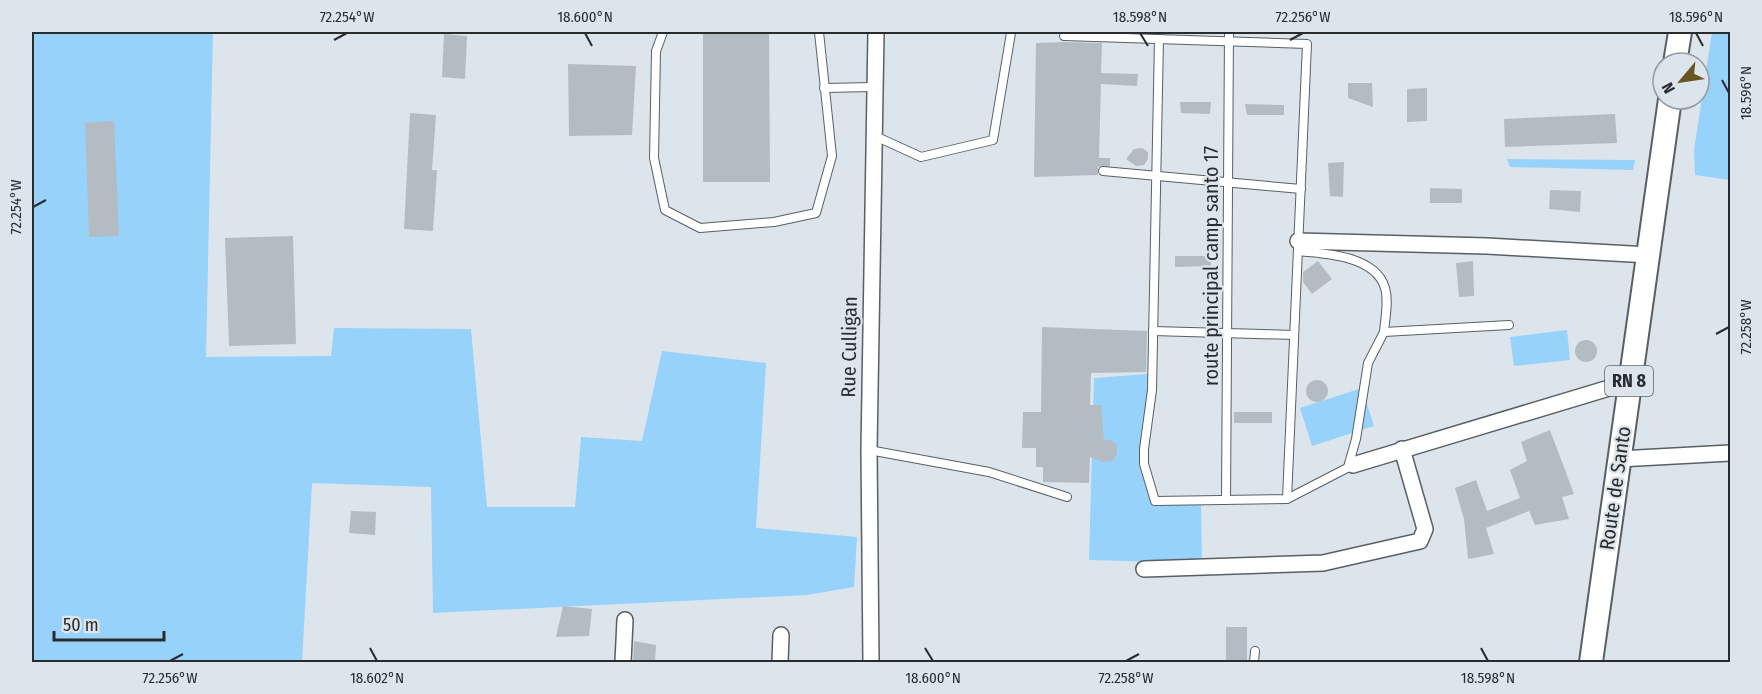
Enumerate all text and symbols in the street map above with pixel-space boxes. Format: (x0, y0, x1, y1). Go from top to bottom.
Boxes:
text: 72.254°W (320, 8, 374, 26)
text: 18.600°N (557, 8, 613, 26)
text: 18.598°N (1113, 8, 1167, 26)
text: 72.256°W (1276, 8, 1330, 26)
text: 18.596°N (1669, 8, 1723, 26)
north arrow (1651, 51, 1711, 111)
text: 18.596°N (1737, 66, 1755, 120)
text: N (1658, 79, 1679, 97)
street label: route principal camp santo 17 (1199, 146, 1223, 386)
text: 72.254°W (7, 180, 25, 234)
street label: Rue Culligan (836, 296, 862, 398)
text: 72.258°W (1737, 300, 1755, 354)
road number: RN 8 (1605, 366, 1653, 396)
street label: Route de Santo (1594, 425, 1636, 551)
scale bar (54, 604, 164, 642)
text: 50 m (63, 614, 99, 636)
text: 72.256°W (143, 669, 197, 687)
text: 18.602°N (350, 669, 404, 687)
text: 18.600°N (905, 669, 961, 687)
text: 72.258°W (1099, 669, 1153, 687)
text: 18.598°N (1461, 669, 1515, 687)

